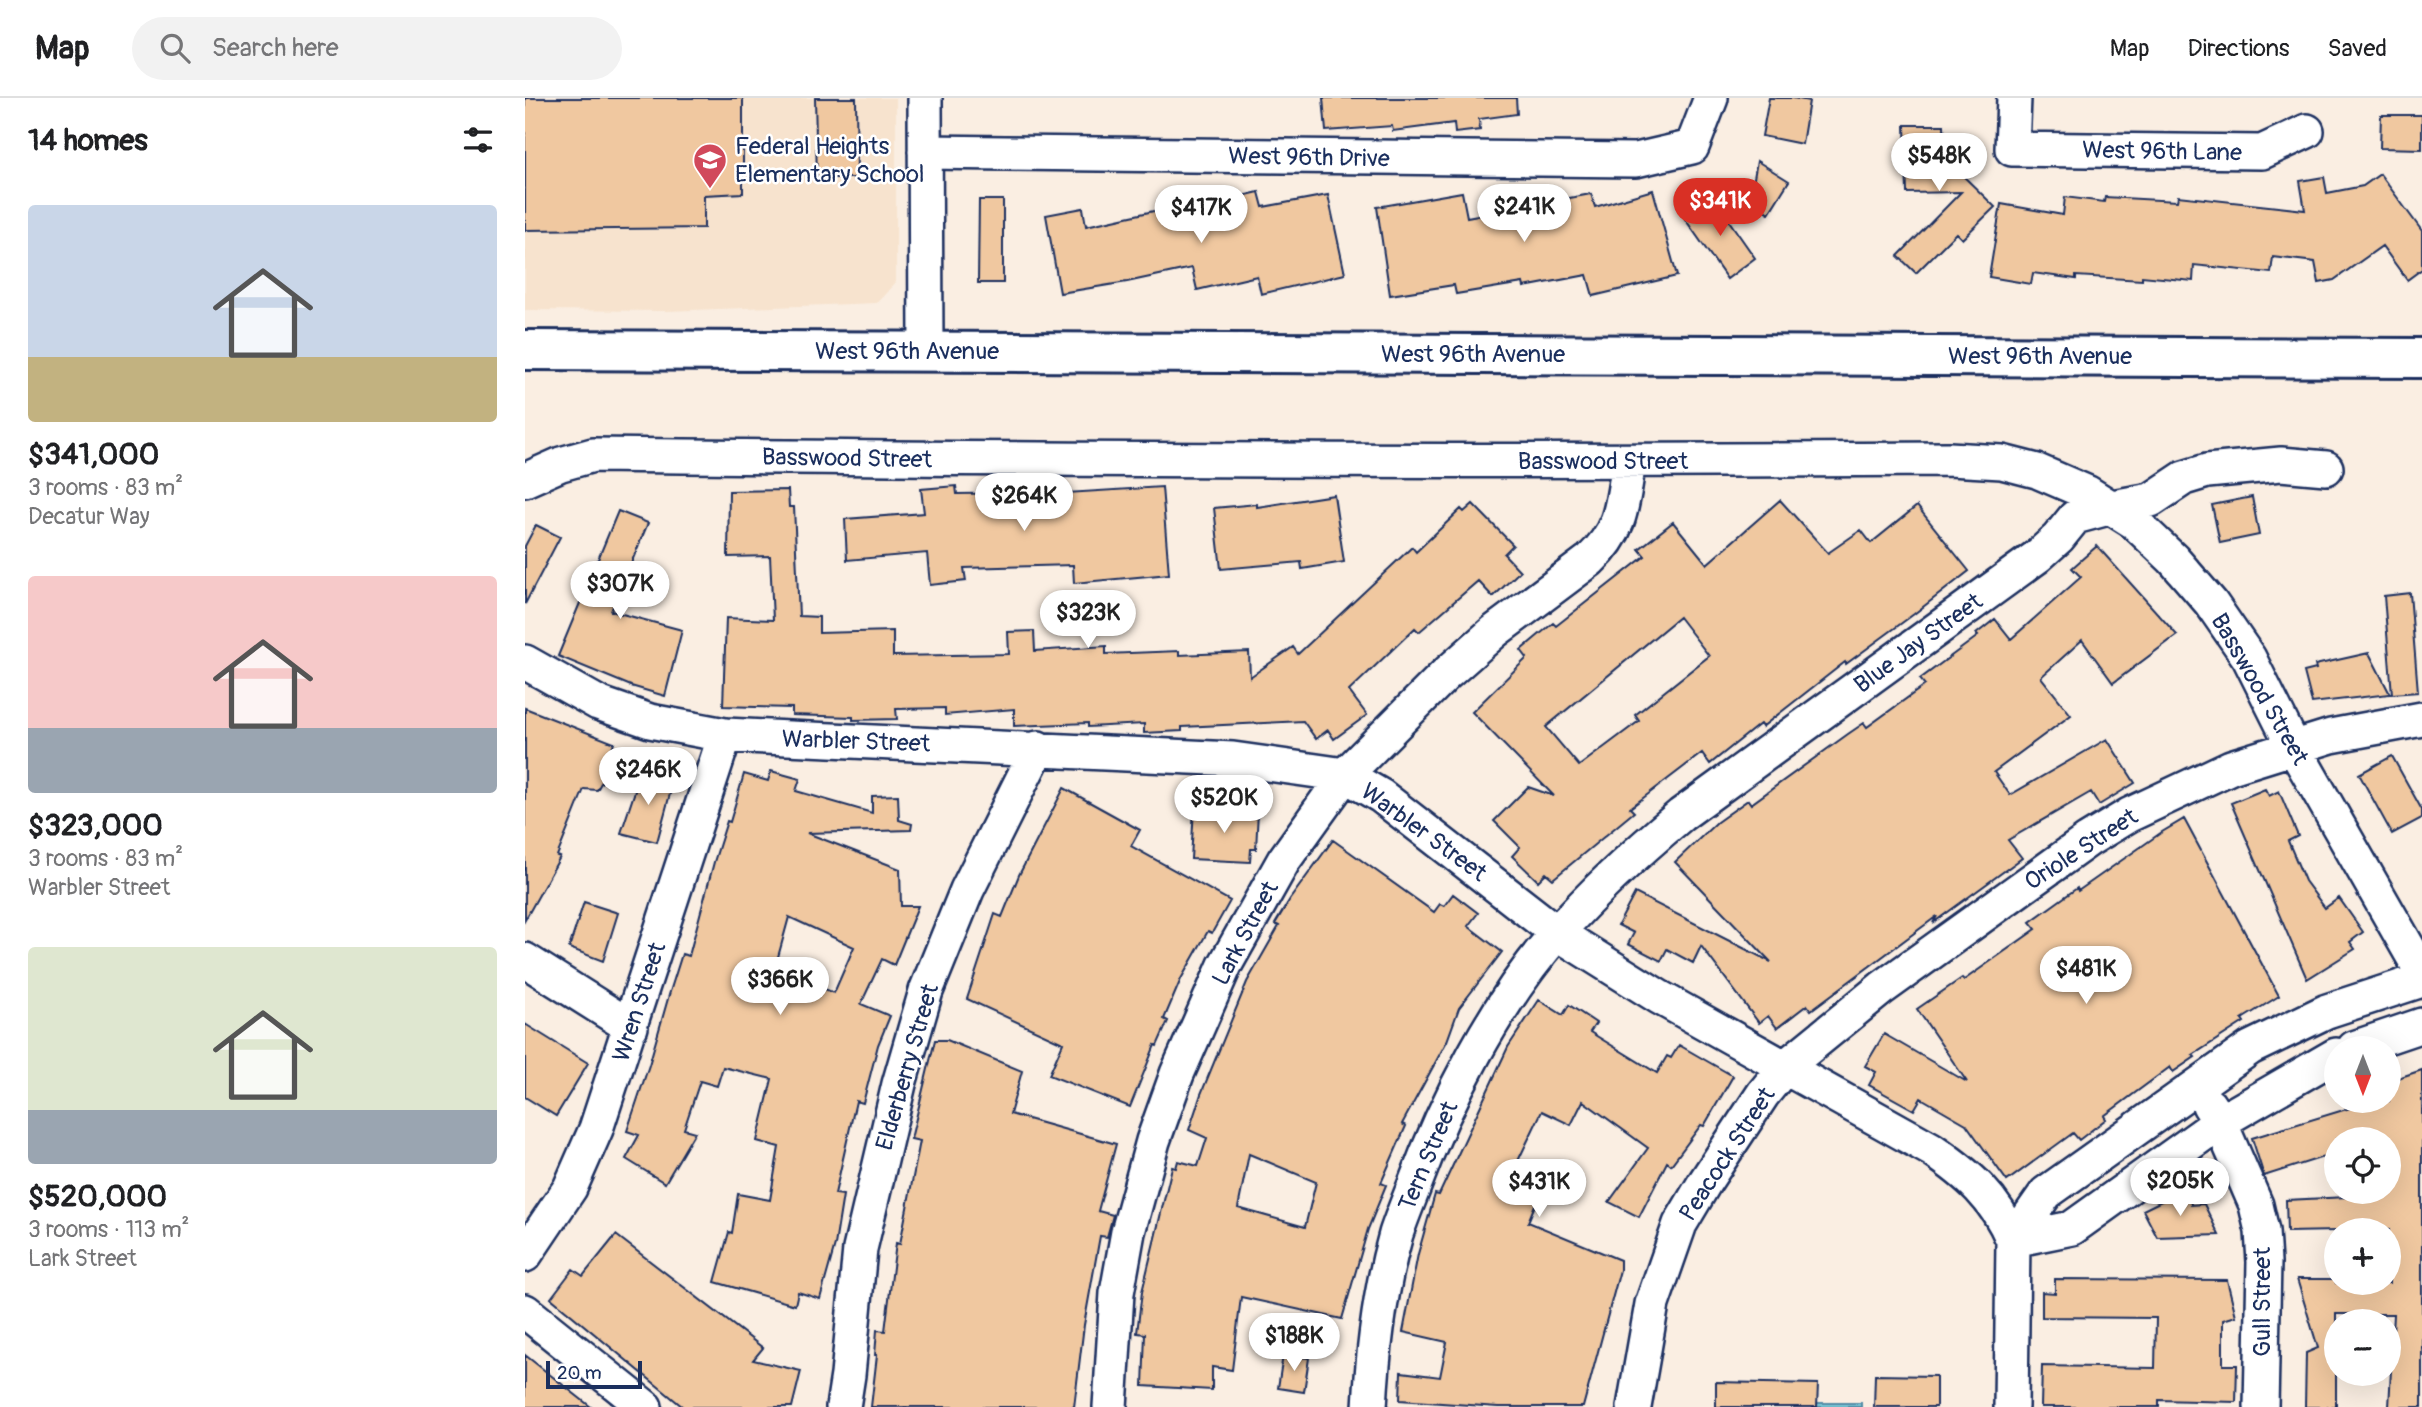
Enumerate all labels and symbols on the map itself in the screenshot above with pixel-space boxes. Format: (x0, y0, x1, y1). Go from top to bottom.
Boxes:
place label: Federal Heights Elementary School (735, 132, 925, 189)
pin: $548K (1890, 134, 1988, 193)
street label: West 96th Lane (2082, 136, 2242, 167)
school or university icon: Federal Heights Elementary School (691, 141, 729, 190)
street label: West 96th Drive (1228, 142, 1390, 173)
pin: $341K (1671, 178, 1769, 238)
pin: $241K (1475, 184, 1573, 244)
pin: $417K (1152, 186, 1250, 245)
street label: West 96th Avenue (815, 337, 999, 366)
street label: West 96th Avenue (1381, 340, 1565, 369)
street label: West 96th Avenue (1948, 342, 2132, 371)
street label: Basswood Street (762, 443, 933, 474)
street label: Basswood Street (1518, 447, 1688, 476)
pin: $264K (975, 474, 1073, 533)
pin: $307K (571, 561, 669, 621)
street label: Blue Jay Street (1848, 587, 1988, 700)
pin: $323K (1039, 590, 1137, 650)
street label: Basswood Street (2204, 608, 2315, 771)
street label: Warbler Street (781, 724, 931, 759)
pin: $246K (599, 748, 697, 807)
pin: $520K (1175, 776, 1273, 835)
street label: Warbler Street (1355, 777, 1493, 888)
street label: Oriole Street (2019, 802, 2143, 897)
street label: Lark Street (1206, 876, 1285, 990)
street label: Wren Street (607, 938, 672, 1066)
pin: $481K (2037, 946, 2135, 1006)
pin: $366K (731, 958, 829, 1017)
street label: Elderberry Street (870, 980, 945, 1154)
north arrow (2324, 1036, 2401, 1113)
street label: Peacock Street (1673, 1082, 1782, 1227)
street label: Tern Street (1392, 1097, 1465, 1215)
pin: $205K (2131, 1158, 2229, 1218)
pin: $431K (1490, 1160, 1588, 1219)
street label: Gull Street (2248, 1247, 2277, 1357)
pin: $188K (1245, 1314, 1343, 1373)
scale bar (546, 1358, 642, 1390)

